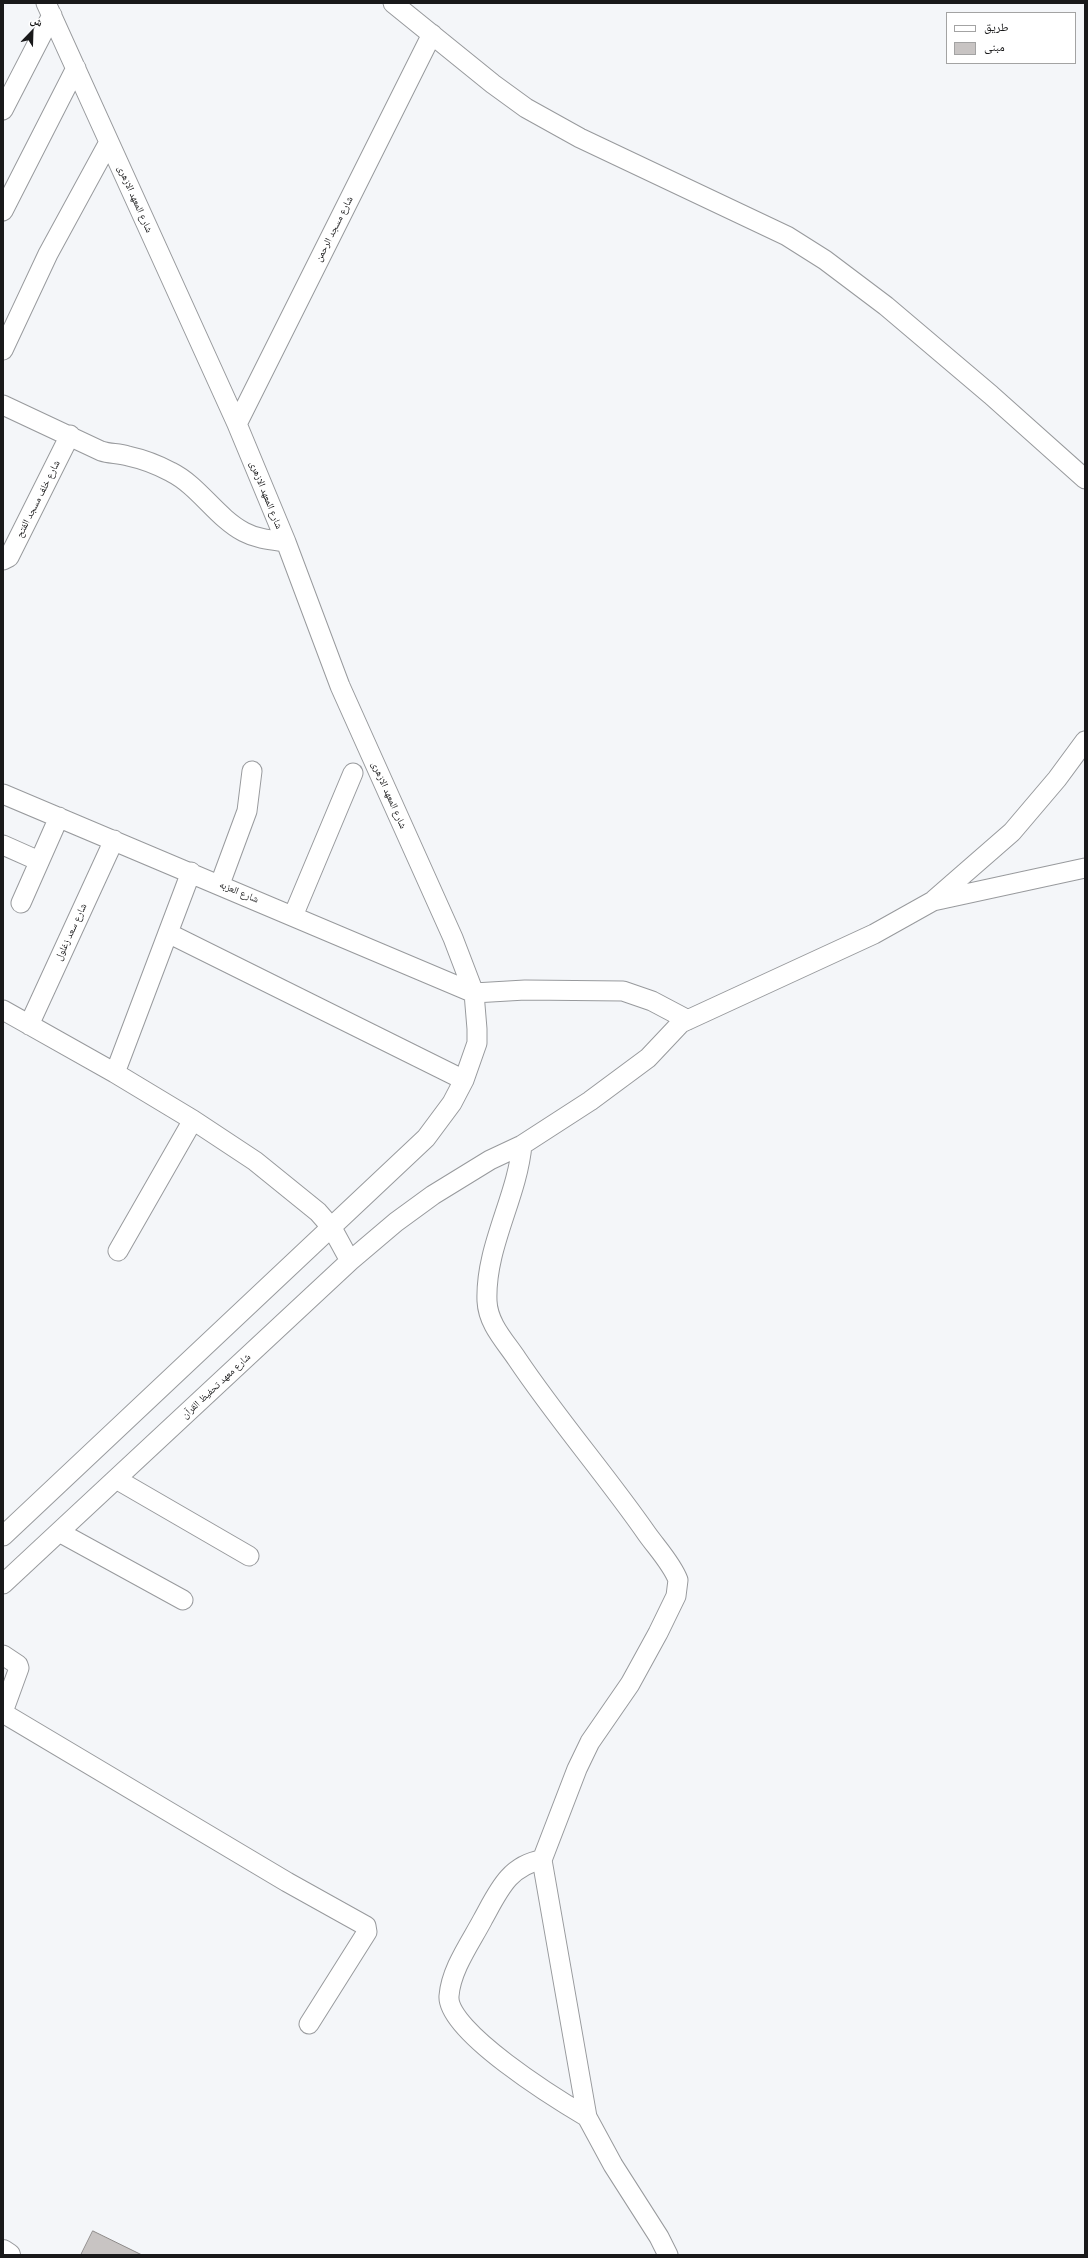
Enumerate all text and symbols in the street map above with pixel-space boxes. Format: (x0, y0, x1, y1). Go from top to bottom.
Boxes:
north arrow (12, 12, 52, 52)
text: ش (29, 12, 45, 30)
legend (946, 12, 1076, 64)
text: طريق (984, 19, 1009, 34)
text: مبنى (984, 39, 1005, 54)
street label: شارع المعهد الازهرى (115, 164, 155, 234)
street label: شارع مسجد الرحمن (312, 194, 356, 264)
street label: شارع خلف مسجد الفتح (13, 458, 63, 540)
street label: شارع المعهد الازهرى (247, 459, 285, 531)
street label: شارع المعهد الازهرى (369, 760, 409, 830)
street label: شارع العزبه (218, 878, 260, 906)
street label: شارع سعد زغلول (53, 902, 89, 962)
street label: شارع معهد تحفيظ القرآن (179, 1351, 253, 1421)

